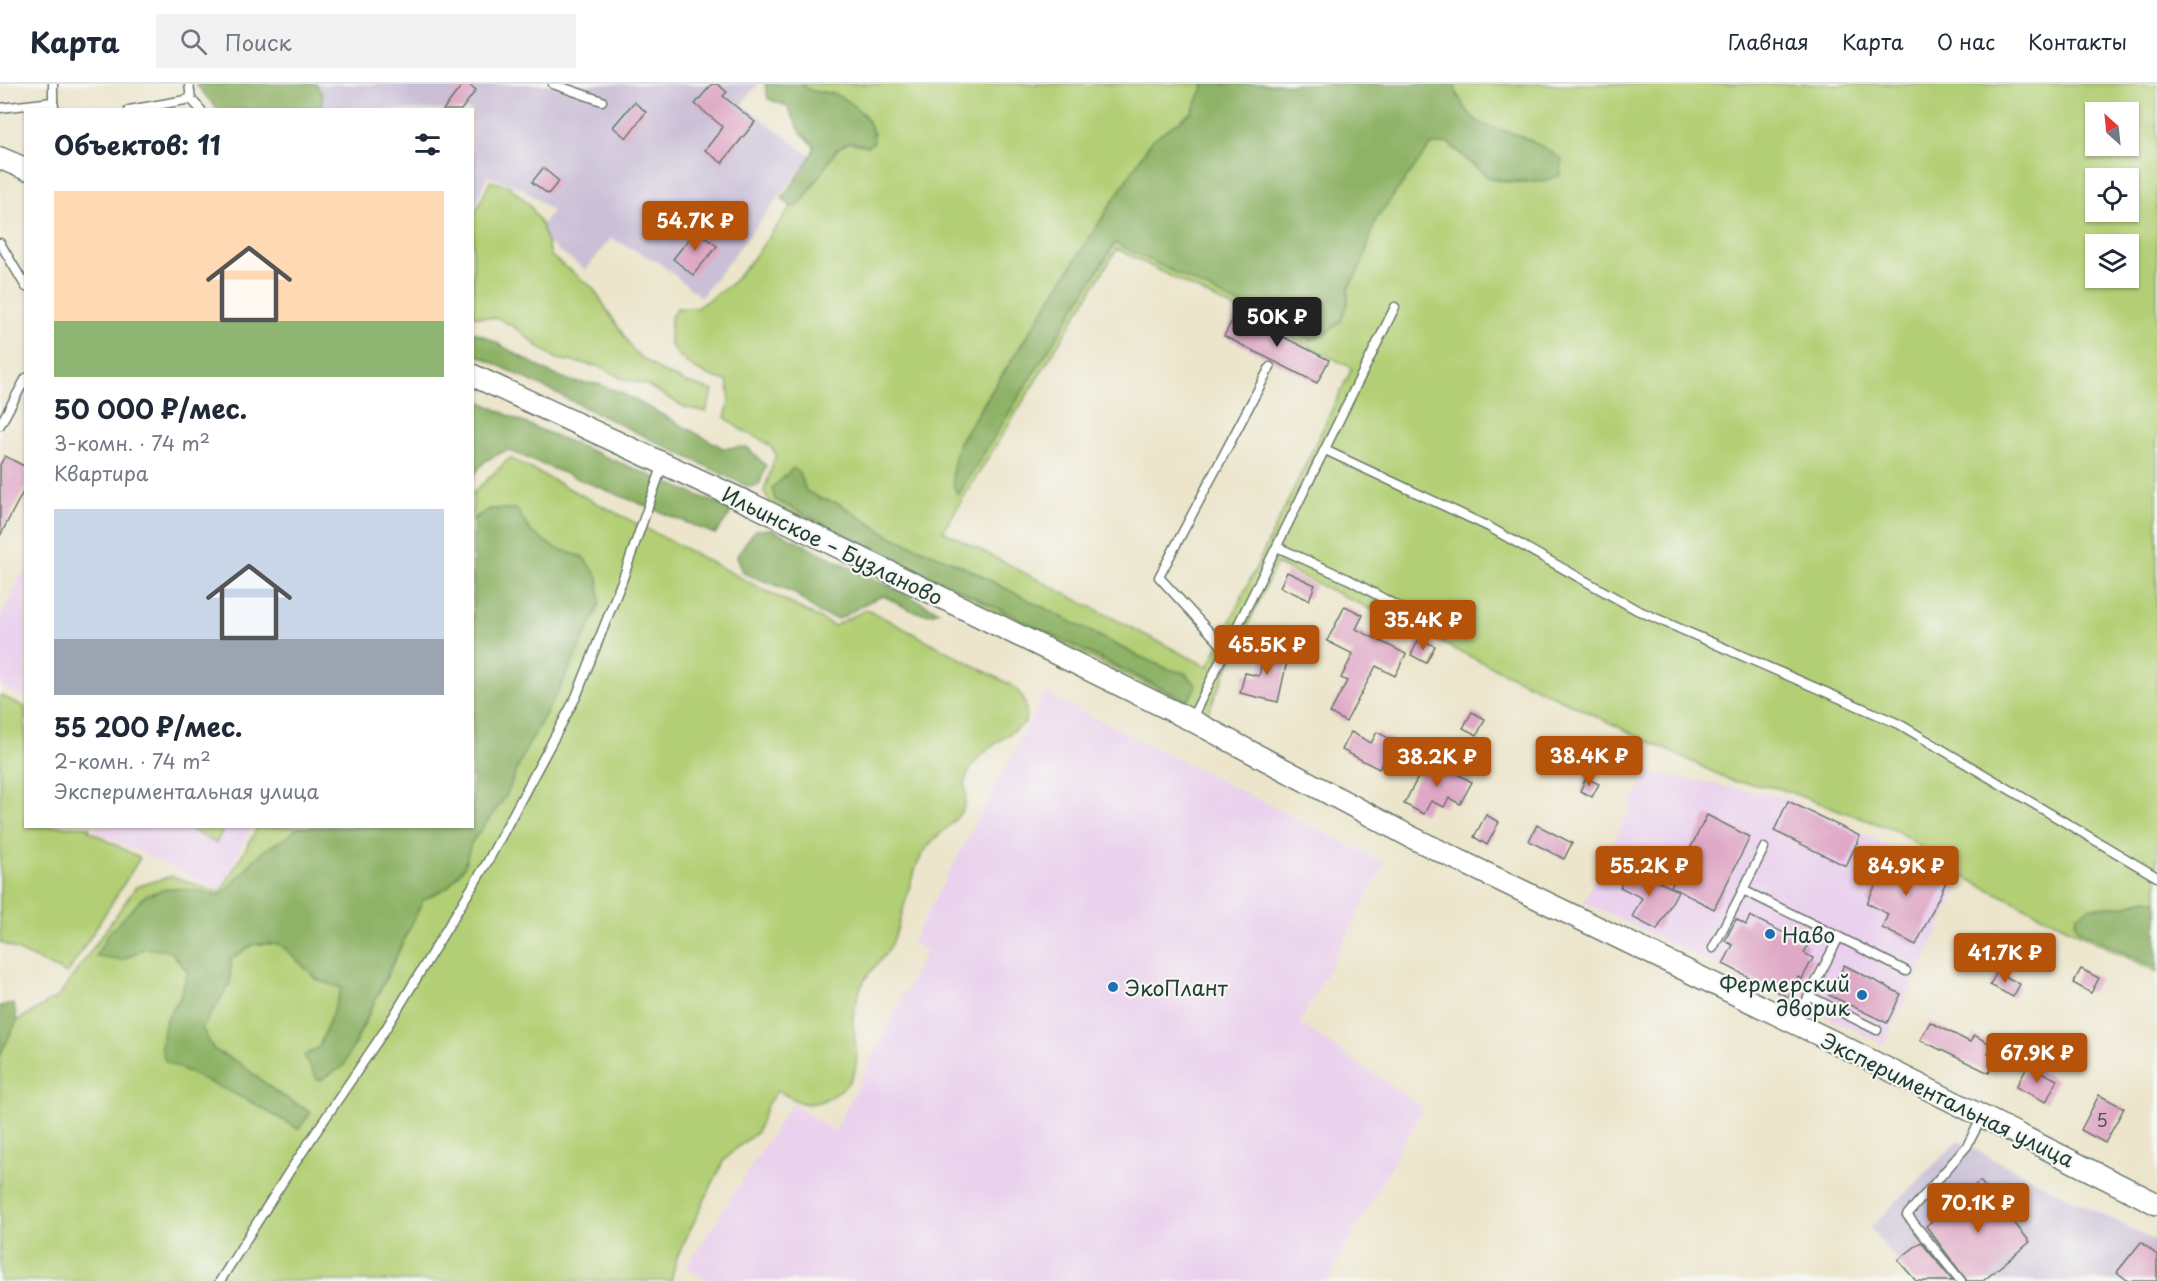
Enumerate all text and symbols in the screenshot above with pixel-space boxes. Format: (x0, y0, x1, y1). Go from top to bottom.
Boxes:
search box (156, 14, 576, 68)
text: Карта (30, 20, 120, 63)
icon: search (177, 25, 210, 58)
text: Поиск (225, 25, 292, 58)
text: Главная (1728, 25, 1809, 57)
text: Карта (1842, 25, 1904, 57)
text: О нас (1937, 25, 1995, 57)
text: Контакты (2028, 25, 2127, 57)
north arrow (2085, 102, 2139, 156)
map controls (2085, 102, 2139, 288)
text: Объектов: 11 (54, 125, 221, 164)
icon: filters (411, 128, 444, 161)
button: locate (2085, 168, 2139, 222)
pin: 54.7K ₽ (640, 201, 750, 252)
text: 54.7K ₽ (656, 205, 734, 235)
icon: home (195, 230, 303, 338)
button: layers (2085, 234, 2139, 288)
pin: 50K ₽ (1235, 297, 1319, 348)
text: 50K ₽ (1247, 301, 1307, 331)
text: 50 000 ₽/мес. (54, 389, 247, 428)
text: 3-комн. · 74 m² (54, 428, 210, 458)
text: Квартира (54, 458, 148, 488)
street label: Ильинское – Бузланово (717, 478, 949, 612)
icon: home (195, 548, 303, 656)
pin: 35.4K ₽ (1368, 600, 1478, 651)
text: 35.4K ₽ (1384, 604, 1462, 634)
pin: 45.5K ₽ (1212, 625, 1322, 676)
text: 45.5K ₽ (1228, 629, 1306, 659)
text: 55 200 ₽/мес. (54, 707, 242, 746)
pin: 38.4K ₽ (1534, 736, 1644, 787)
pin: 38.2K ₽ (1382, 737, 1492, 788)
text: 38.4K ₽ (1550, 740, 1628, 770)
text: 38.2K ₽ (1397, 741, 1477, 771)
text: 2-комн. · 74 m² (54, 746, 211, 776)
text: Экспериментальная улица (54, 776, 319, 806)
pin: 55.2K ₽ (1594, 846, 1704, 897)
pin: 84.9K ₽ (1851, 846, 1961, 897)
text: 55.2K ₽ (1610, 850, 1688, 880)
text: 84.9K ₽ (1868, 850, 1944, 880)
place label: Наво (1782, 918, 1835, 950)
marker: Наво (1763, 927, 1777, 941)
pin: 41.7K ₽ (1950, 933, 2060, 984)
text: 41.7K ₽ (1968, 937, 2042, 967)
place label: Фермерский дворик (1719, 967, 1851, 1023)
place label: ЭкоПлант (1125, 971, 1229, 1003)
marker: ЭкоПлант (1106, 980, 1120, 994)
marker: Фермерский дворик (1855, 988, 1869, 1002)
street label: Экспериментальная улица (1816, 1024, 2081, 1175)
pin: 67.9K ₽ (1982, 1033, 2092, 1084)
text: 67.9K ₽ (2000, 1037, 2074, 1067)
house number: 5 (2096, 1106, 2108, 1133)
pin: 70.1K ₽ (1923, 1183, 2033, 1234)
text: 70.1K ₽ (1941, 1187, 2015, 1217)

